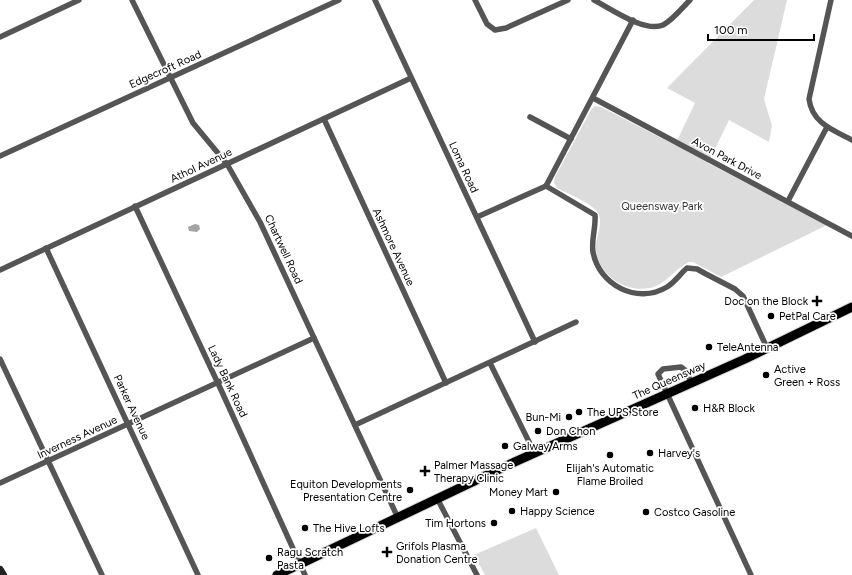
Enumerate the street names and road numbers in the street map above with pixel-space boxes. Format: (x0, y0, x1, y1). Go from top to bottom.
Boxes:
street label: Edgecroft Road (127, 48, 203, 91)
street label: Avon Park Drive (690, 135, 764, 182)
street label: Loma Road (446, 139, 481, 195)
street label: Athol Avenue (168, 146, 234, 185)
street label: Ashmore Avenue (370, 206, 417, 288)
street label: Chartwell Road (262, 213, 305, 286)
street label: Lady Bank Road (205, 343, 250, 419)
street label: The Queensway (631, 358, 708, 402)
street label: Parker Avenue (111, 373, 152, 442)
street label: Inverness Avenue (35, 413, 119, 462)

